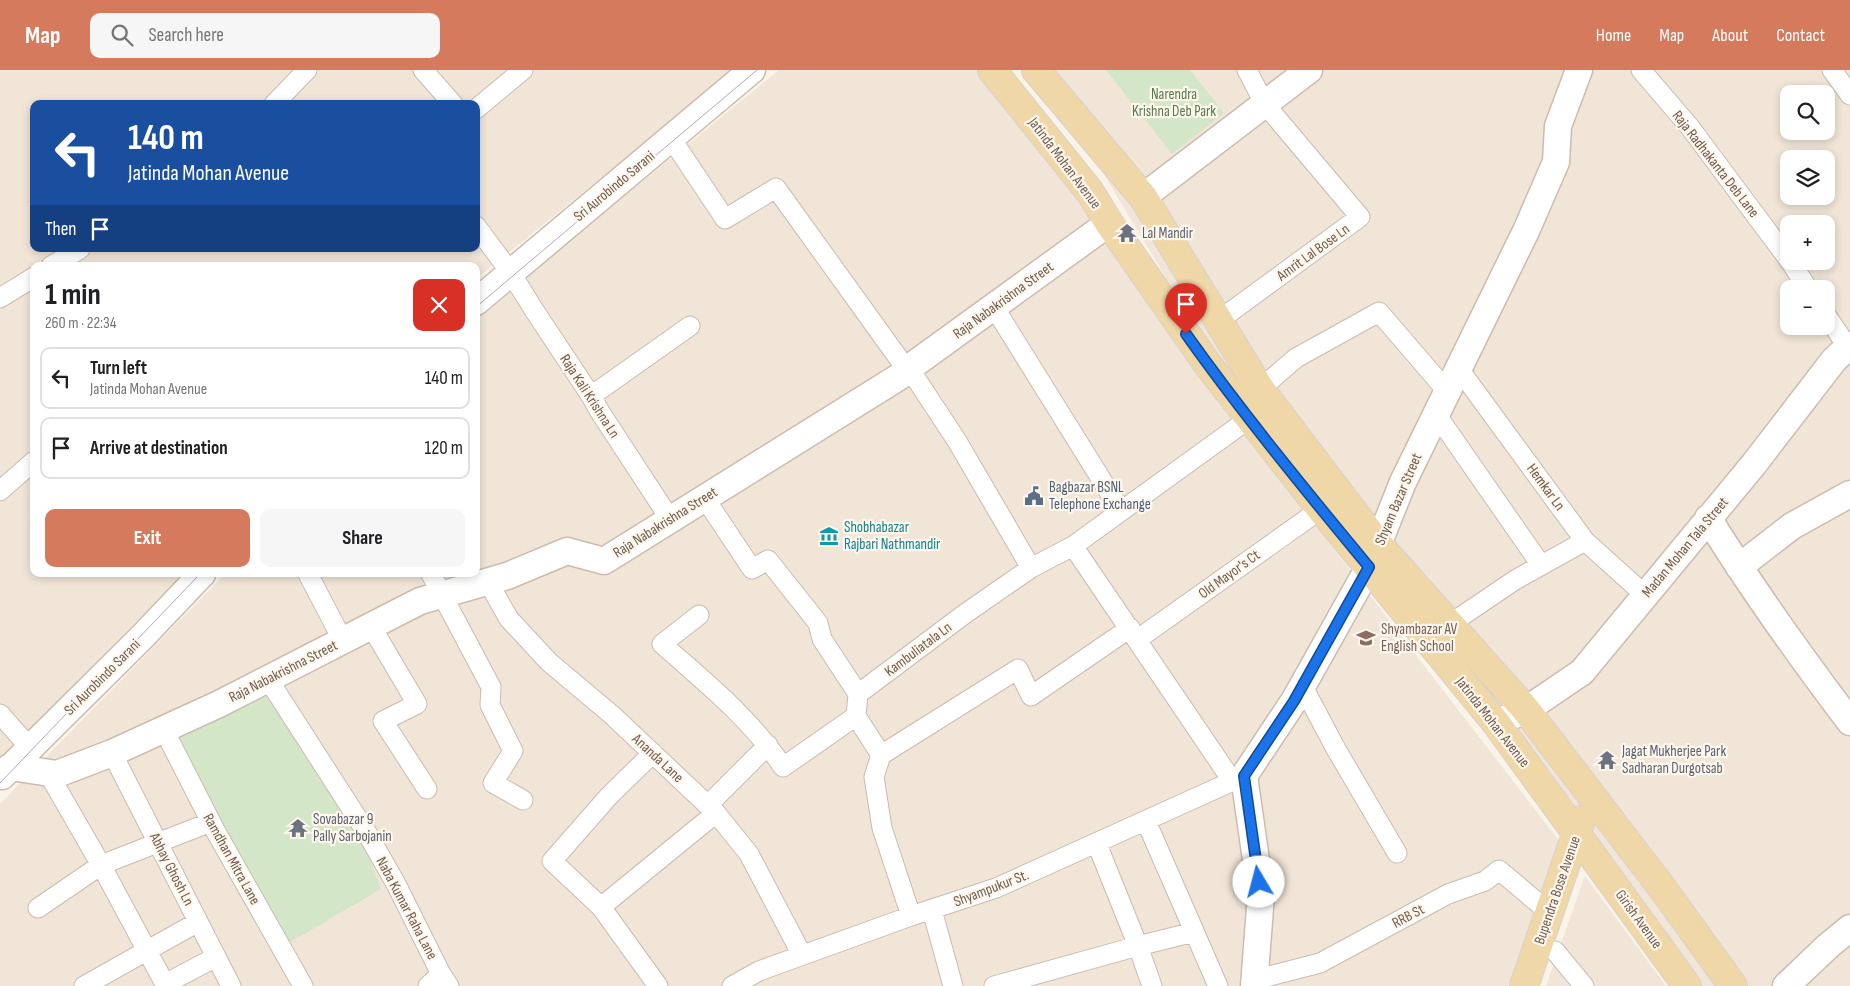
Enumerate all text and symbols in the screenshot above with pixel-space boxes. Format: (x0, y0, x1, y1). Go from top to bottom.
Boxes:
search box (90, 13, 440, 58)
text: Map (25, 21, 60, 50)
icon: search (108, 21, 136, 49)
text: Search here (148, 24, 224, 47)
text: Home (1596, 25, 1631, 46)
text: Map (1659, 25, 1684, 46)
text: About (1712, 25, 1748, 46)
text: Contact (1776, 25, 1825, 46)
park label: Narendra Krishna Deb Park (1132, 85, 1216, 121)
map controls (1780, 85, 1835, 335)
button: search (1780, 85, 1835, 140)
street label: Raja Radhakanta Deb Lane (1668, 107, 1763, 222)
street label: Jatinda Mohan Avenue (1023, 113, 1105, 213)
text: 140 m (128, 117, 204, 160)
icon: left (45, 120, 110, 185)
street label: Sri Aurobindo Sarani (570, 147, 659, 226)
button: layers (1780, 150, 1835, 205)
text: Jatinda Mohan Avenue (128, 160, 289, 187)
icon: arrive (86, 215, 114, 243)
button: + (1780, 215, 1835, 270)
text: Then (45, 218, 76, 241)
street label: Amrit Lal Bose Ln (1272, 220, 1353, 286)
temple icon: Lal Mandir (1116, 222, 1138, 244)
place label: Lal Mandir (1142, 224, 1194, 243)
street label: Raja Nabakrishna Street (949, 257, 1058, 343)
text: 1 min (45, 277, 101, 313)
button: close (413, 279, 465, 331)
button: − (1780, 280, 1835, 335)
pin (1165, 283, 1207, 334)
icon: arrive (1172, 290, 1200, 318)
text: 260 m · 22:34 (45, 314, 116, 333)
street label: Raja Kali Krishna Ln (555, 351, 624, 442)
text: Turn left (90, 357, 147, 380)
icon: left (47, 364, 75, 392)
text: 140 m (425, 367, 463, 390)
text: Jatinda Mohan Avenue (90, 380, 207, 399)
icon: arrive (47, 434, 75, 462)
text: Arrive at destination (90, 437, 228, 460)
text: 120 m (425, 437, 463, 460)
street label: Shyam Bazar Street (1371, 450, 1427, 548)
street label: Hemkar Ln (1522, 460, 1569, 515)
place label: Bagbazar BSNL Telephone Exchange (1049, 478, 1151, 514)
street label: Raja Nabakrishna Street (610, 482, 721, 562)
public building icon: Bagbazar BSNL Telephone Exchange (1023, 485, 1045, 507)
street label: Madan Mohan Tala Street (1638, 493, 1733, 601)
button: Exit (45, 509, 250, 567)
button: Share (260, 509, 465, 567)
place label: Shobhabazar Rajbari Nathmandir (844, 518, 941, 554)
museum icon: Shobhabazar Rajbari Nathmandir (818, 525, 840, 547)
street label: Old Mayor's Ct (1195, 545, 1264, 603)
street label: Kambuliatala Ln (881, 618, 956, 681)
place label: Shyambazar AV English School (1381, 620, 1458, 656)
school or university icon: Shyambazar AV English School (1355, 627, 1377, 649)
street label: Sri Aurobindo Sarani (60, 635, 145, 720)
street label: Raja Nabakrishna Street (226, 636, 341, 707)
street label: Jatinda Mohan Avenue (1451, 672, 1534, 771)
street label: Ananda Lane (627, 729, 687, 787)
place label: Jagat Mukherjee Park Sadharan Durgotsab (1621, 742, 1726, 778)
temple icon: Jagat Mukherjee Park Sadharan Durgotsab (1596, 749, 1618, 771)
street label: Ramdhan Mitra Lane (199, 810, 265, 908)
place label: Sovabazar 9 Pally Sarbojanin (313, 810, 392, 846)
temple icon: Sovabazar 9 Pally Sarbojanin (287, 817, 309, 839)
street label: Abhay Ghosh Ln (145, 829, 198, 909)
street label: Bupendra Bose Avenue (1530, 833, 1585, 947)
street label: Naba Kumar Raha Lane (371, 854, 442, 963)
position arrow (1232, 855, 1284, 907)
street label: Shyampukur St. (951, 865, 1032, 911)
street label: Girish Avenue (1611, 886, 1666, 952)
street label: RRB St (1389, 900, 1428, 933)

